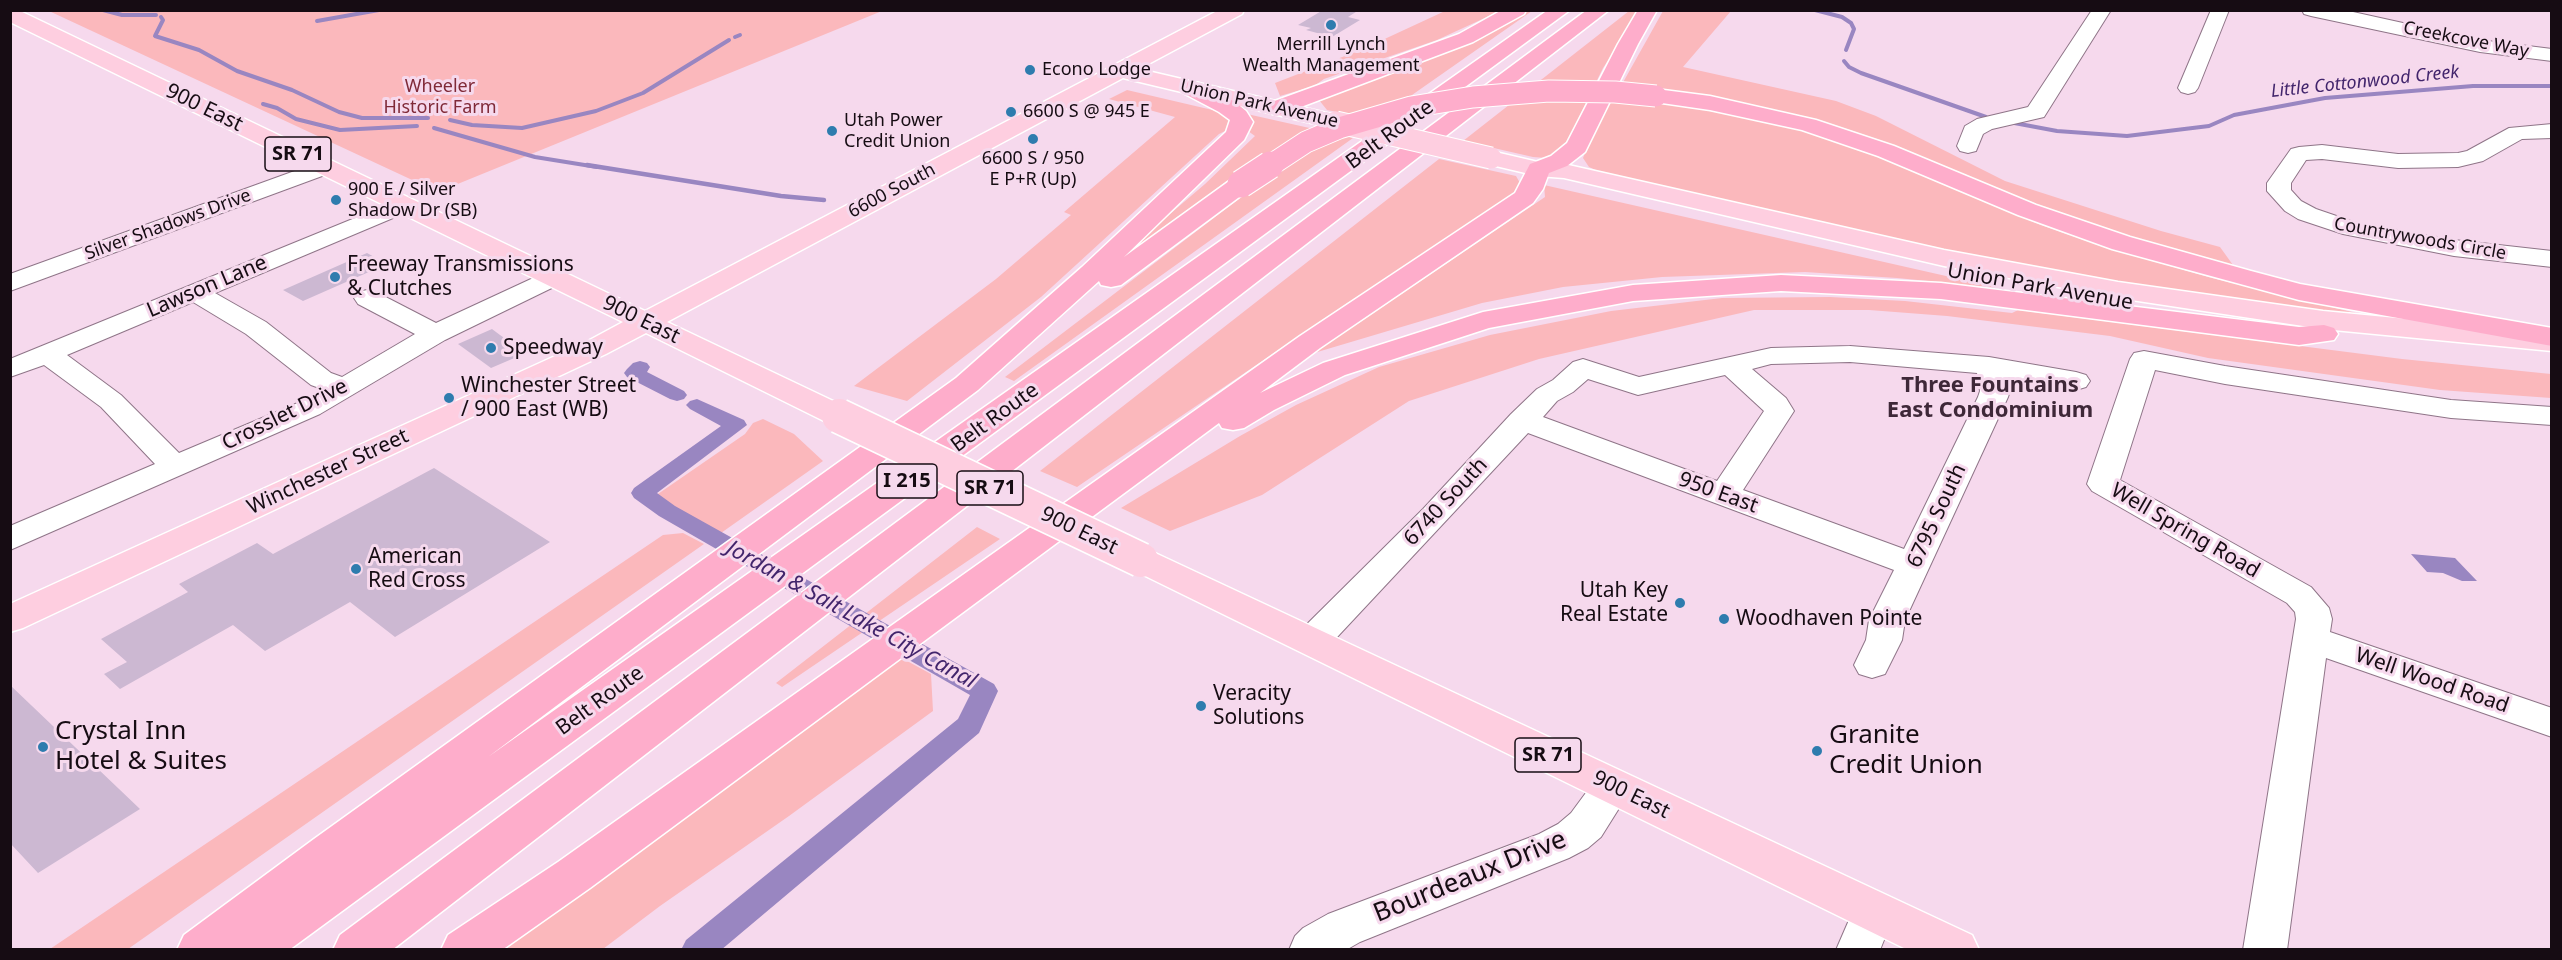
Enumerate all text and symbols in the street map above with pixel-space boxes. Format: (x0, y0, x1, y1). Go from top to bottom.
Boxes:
street label: Creekcove Way (2402, 17, 2530, 63)
marker: Merrill Lynch Wealth Management (1324, 18, 1338, 32)
place label: Merrill Lynch Wealth Management (1242, 34, 1420, 76)
place label: Econo Lodge (1042, 59, 1151, 81)
water label: Little Cottonwood Creek (2270, 61, 2460, 103)
marker: Econo Lodge (1023, 63, 1037, 77)
street label: Union Park Avenue (1178, 75, 1340, 133)
park label: Wheeler Historic Farm (383, 76, 497, 118)
street label: 900 East (161, 79, 247, 137)
street label: Belt Route (1341, 95, 1439, 175)
place label: 6600 S @ 945 E (1023, 101, 1150, 123)
marker: 6600 S @ 945 E (1004, 105, 1018, 119)
place label: Utah Power Credit Union (844, 110, 950, 152)
marker: Utah Power Credit Union (825, 124, 839, 138)
marker: 6600 S / 950 E P+R (Up) (1026, 132, 1040, 146)
road number: SR 71 (265, 137, 331, 171)
place label: 6600 S / 950 E P+R (Up) (982, 148, 1084, 190)
street label: 6600 South (845, 159, 939, 223)
place label: 900 E / Silver Shadow Dr (SB) (348, 179, 477, 222)
street label: Silver Shadows Drive (82, 185, 254, 265)
marker: 900 E / Silver Shadow Dr (SB) (329, 193, 343, 207)
street label: Countrywoods Circle (2332, 213, 2508, 265)
street label: Lawson Lane (143, 250, 271, 324)
place label: Freeway Transmissions & Clutches (347, 252, 574, 302)
street label: Union Park Avenue (1945, 258, 2135, 316)
marker: Freeway Transmissions & Clutches (328, 270, 342, 284)
street label: 900 East (598, 291, 684, 349)
place label: Speedway (503, 335, 603, 361)
marker: Speedway (484, 341, 498, 355)
place label: Winchester Street / 900 East (WB) (461, 373, 636, 423)
district label: Three Fountains East Condominium (1887, 373, 2093, 424)
street label: Crosslet Drive (218, 374, 352, 456)
street label: Belt Route (946, 378, 1044, 458)
marker: Winchester Street / 900 East (WB) (442, 391, 456, 405)
street label: Winchester Street (243, 424, 413, 520)
street label: 6740 South (1399, 453, 1493, 551)
street label: 6795 South (1902, 460, 1972, 572)
road number: I 215 (877, 464, 937, 498)
street label: 950 East (1675, 467, 1761, 519)
road number: SR 71 (957, 471, 1023, 505)
street label: Well Spring Road (2106, 478, 2264, 584)
street label: 900 East (1036, 502, 1122, 560)
water label: Jordan & Salt Lake City Canal (721, 535, 981, 695)
place label: American Red Cross (368, 544, 466, 594)
marker: American Red Cross (349, 562, 363, 576)
place label: Utah Key Real Estate (1560, 578, 1668, 628)
marker: Utah Key Real Estate (1673, 596, 1687, 610)
place label: Woodhaven Pointe (1736, 606, 1922, 632)
marker: Woodhaven Pointe (1717, 612, 1731, 626)
street label: Well Wood Road (2352, 643, 2512, 719)
street label: Belt Route (551, 661, 649, 741)
place label: Veracity Solutions (1213, 681, 1304, 731)
marker: Veracity Solutions (1194, 699, 1208, 713)
place label: Crystal Inn Hotel & Suites (55, 716, 227, 778)
place label: Granite Credit Union (1829, 720, 1983, 782)
road number: SR 71 (1515, 738, 1581, 772)
marker: Crystal Inn Hotel & Suites (36, 740, 50, 754)
marker: Granite Credit Union (1810, 744, 1824, 758)
street label: 900 East (1588, 766, 1674, 824)
street label: Bourdeaux Drive (1369, 824, 1571, 930)

